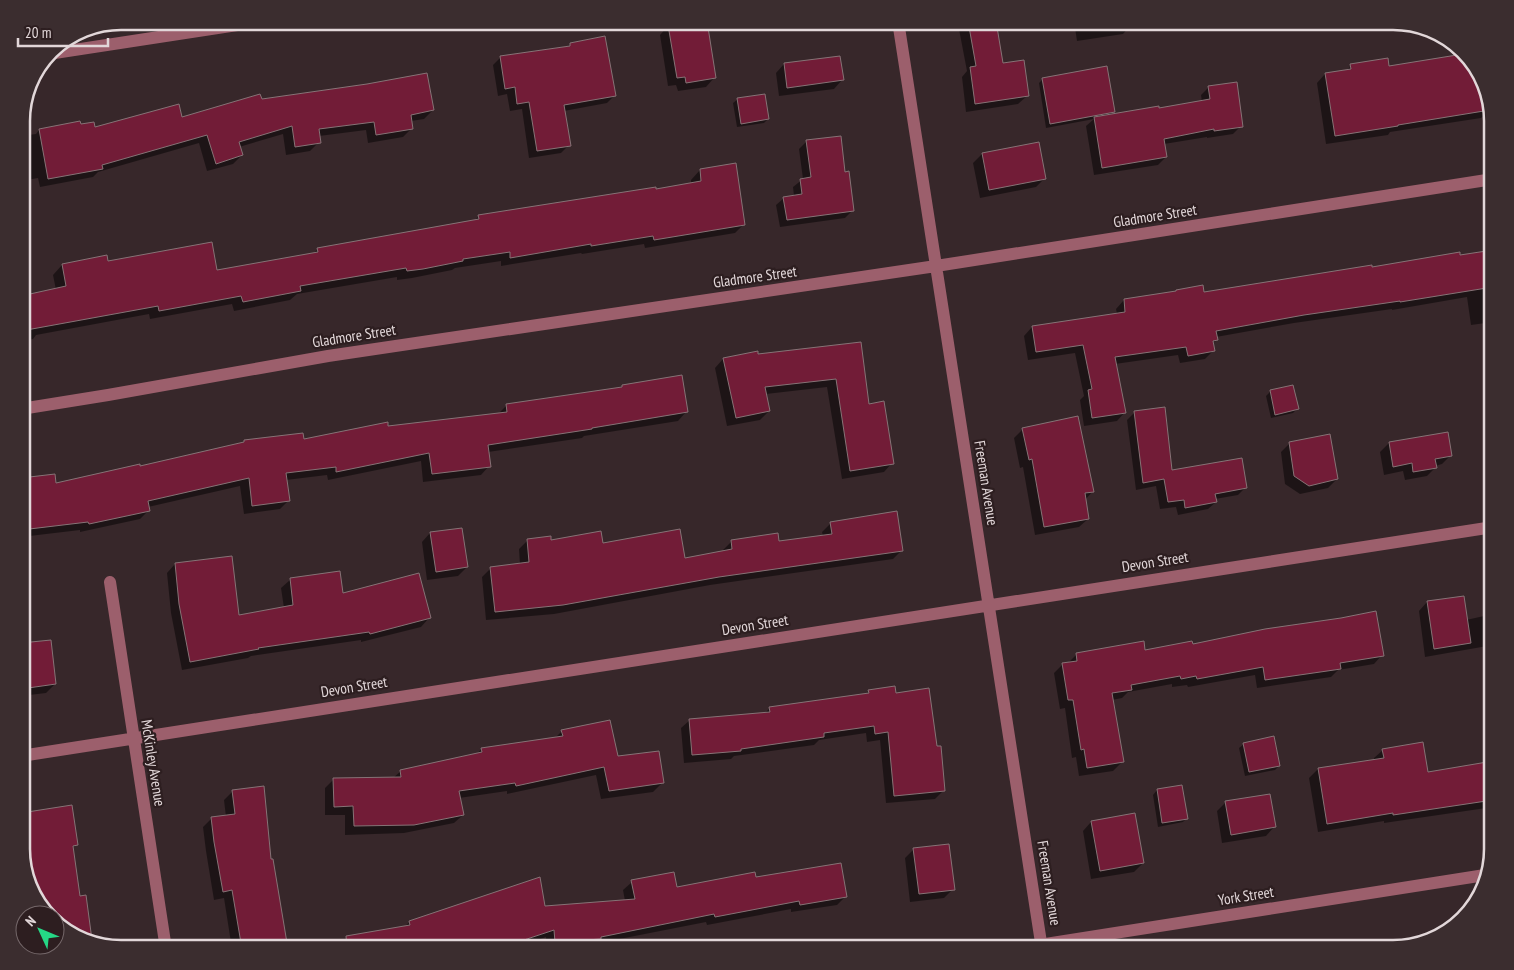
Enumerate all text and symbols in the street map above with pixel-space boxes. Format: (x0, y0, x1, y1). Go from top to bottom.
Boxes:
scale bar (18, 15, 108, 47)
text: 20 m (25, 23, 51, 42)
street label: Gladmore Street (1112, 200, 1198, 231)
street label: Gladmore Street (712, 261, 798, 292)
street label: Gladmore Street (311, 320, 397, 351)
street label: Freeman Avenue (970, 439, 1003, 527)
street label: Devon Street (1120, 547, 1189, 576)
street label: Devon Street (720, 610, 789, 639)
street label: Devon Street (319, 672, 388, 701)
street label: McKinley Avenue (137, 718, 170, 808)
street label: Freeman Avenue (1033, 839, 1066, 927)
street label: York Street (1217, 882, 1275, 909)
north arrow (15, 905, 65, 955)
text: N (22, 912, 40, 930)

